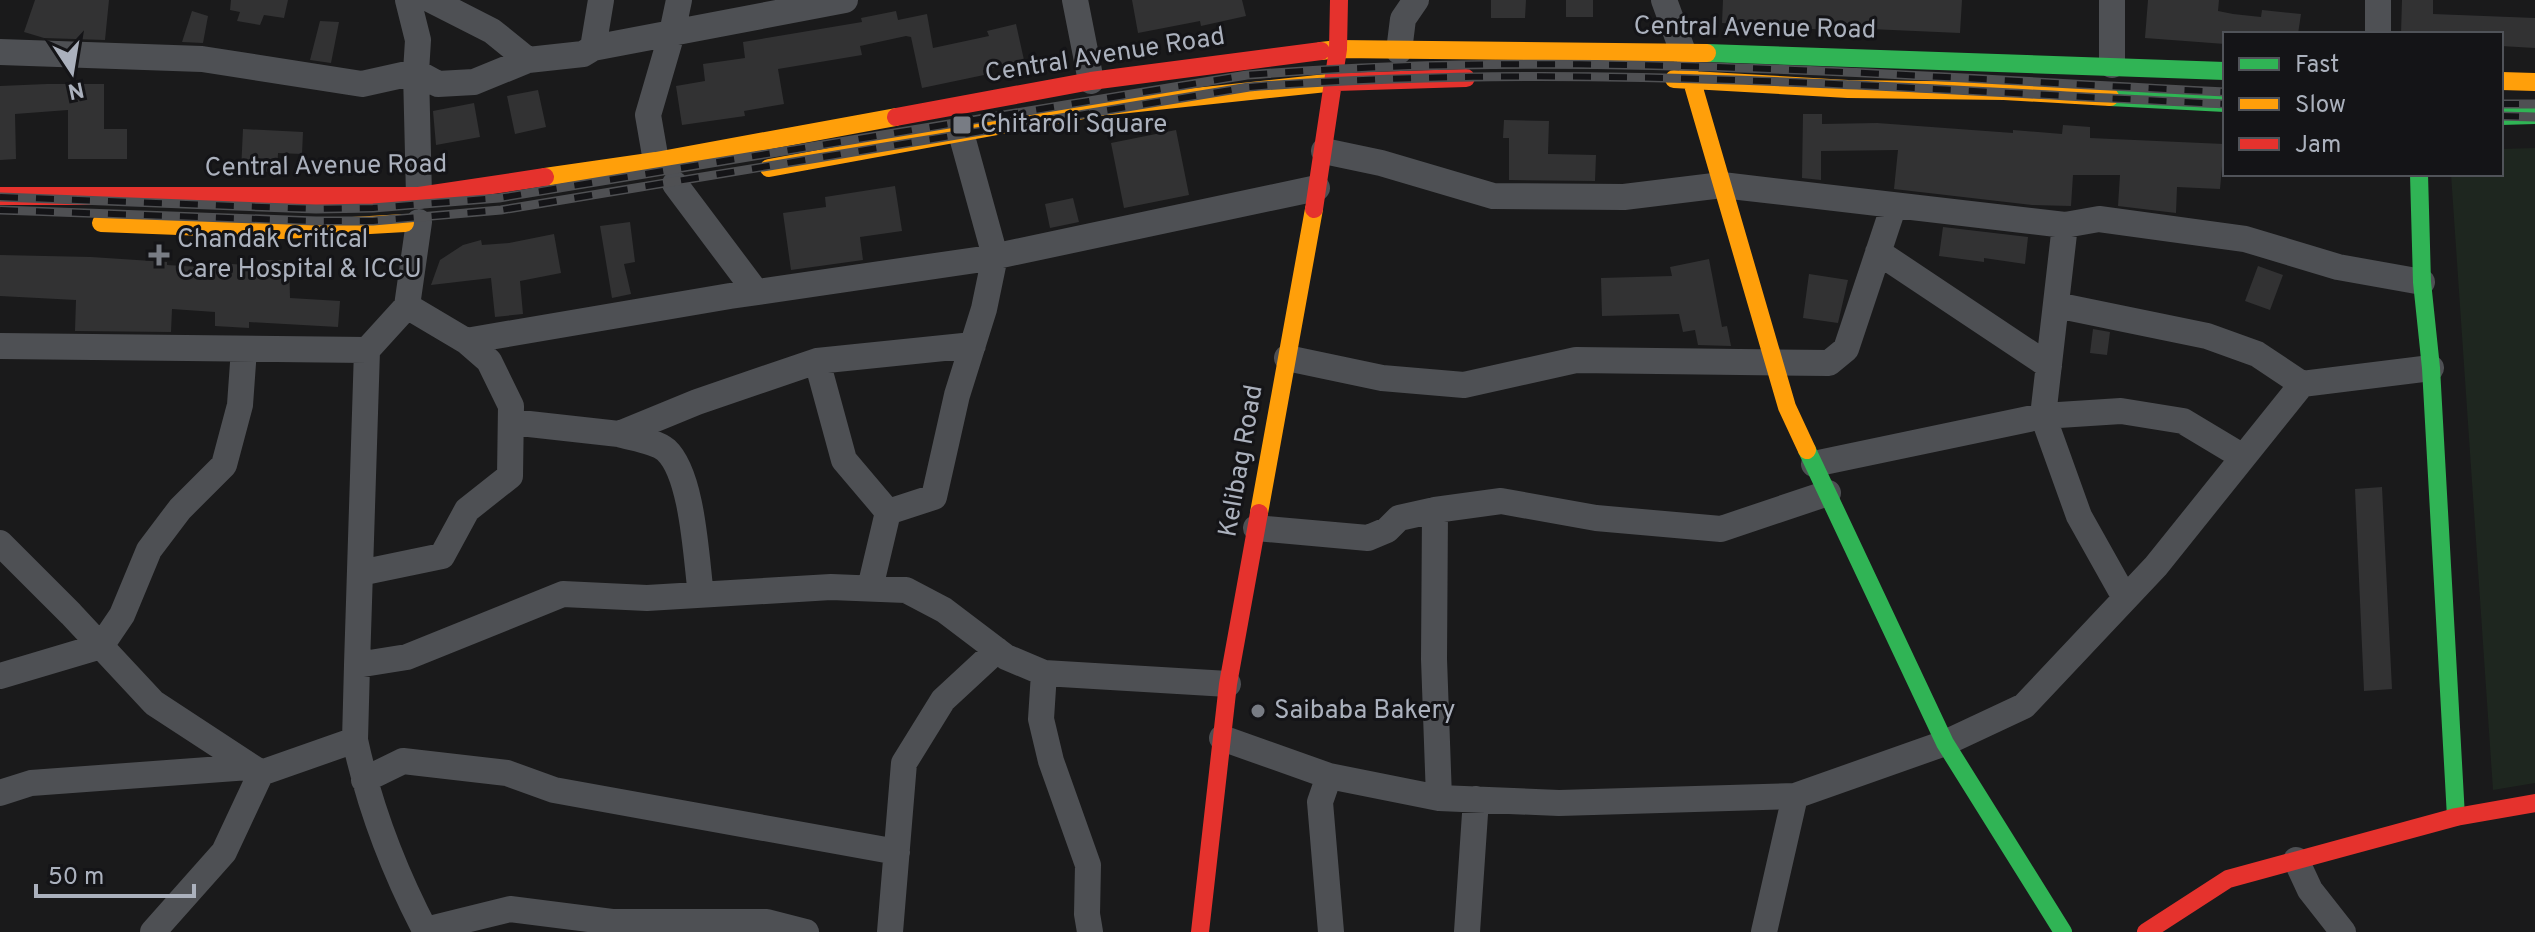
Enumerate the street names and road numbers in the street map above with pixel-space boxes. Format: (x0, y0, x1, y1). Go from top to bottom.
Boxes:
street label: Central Avenue Road (1633, 10, 1877, 48)
street label: Central Avenue Road (983, 21, 1227, 91)
street label: Central Avenue Road (204, 148, 448, 186)
street label: Kelibag Road (1212, 382, 1272, 540)

